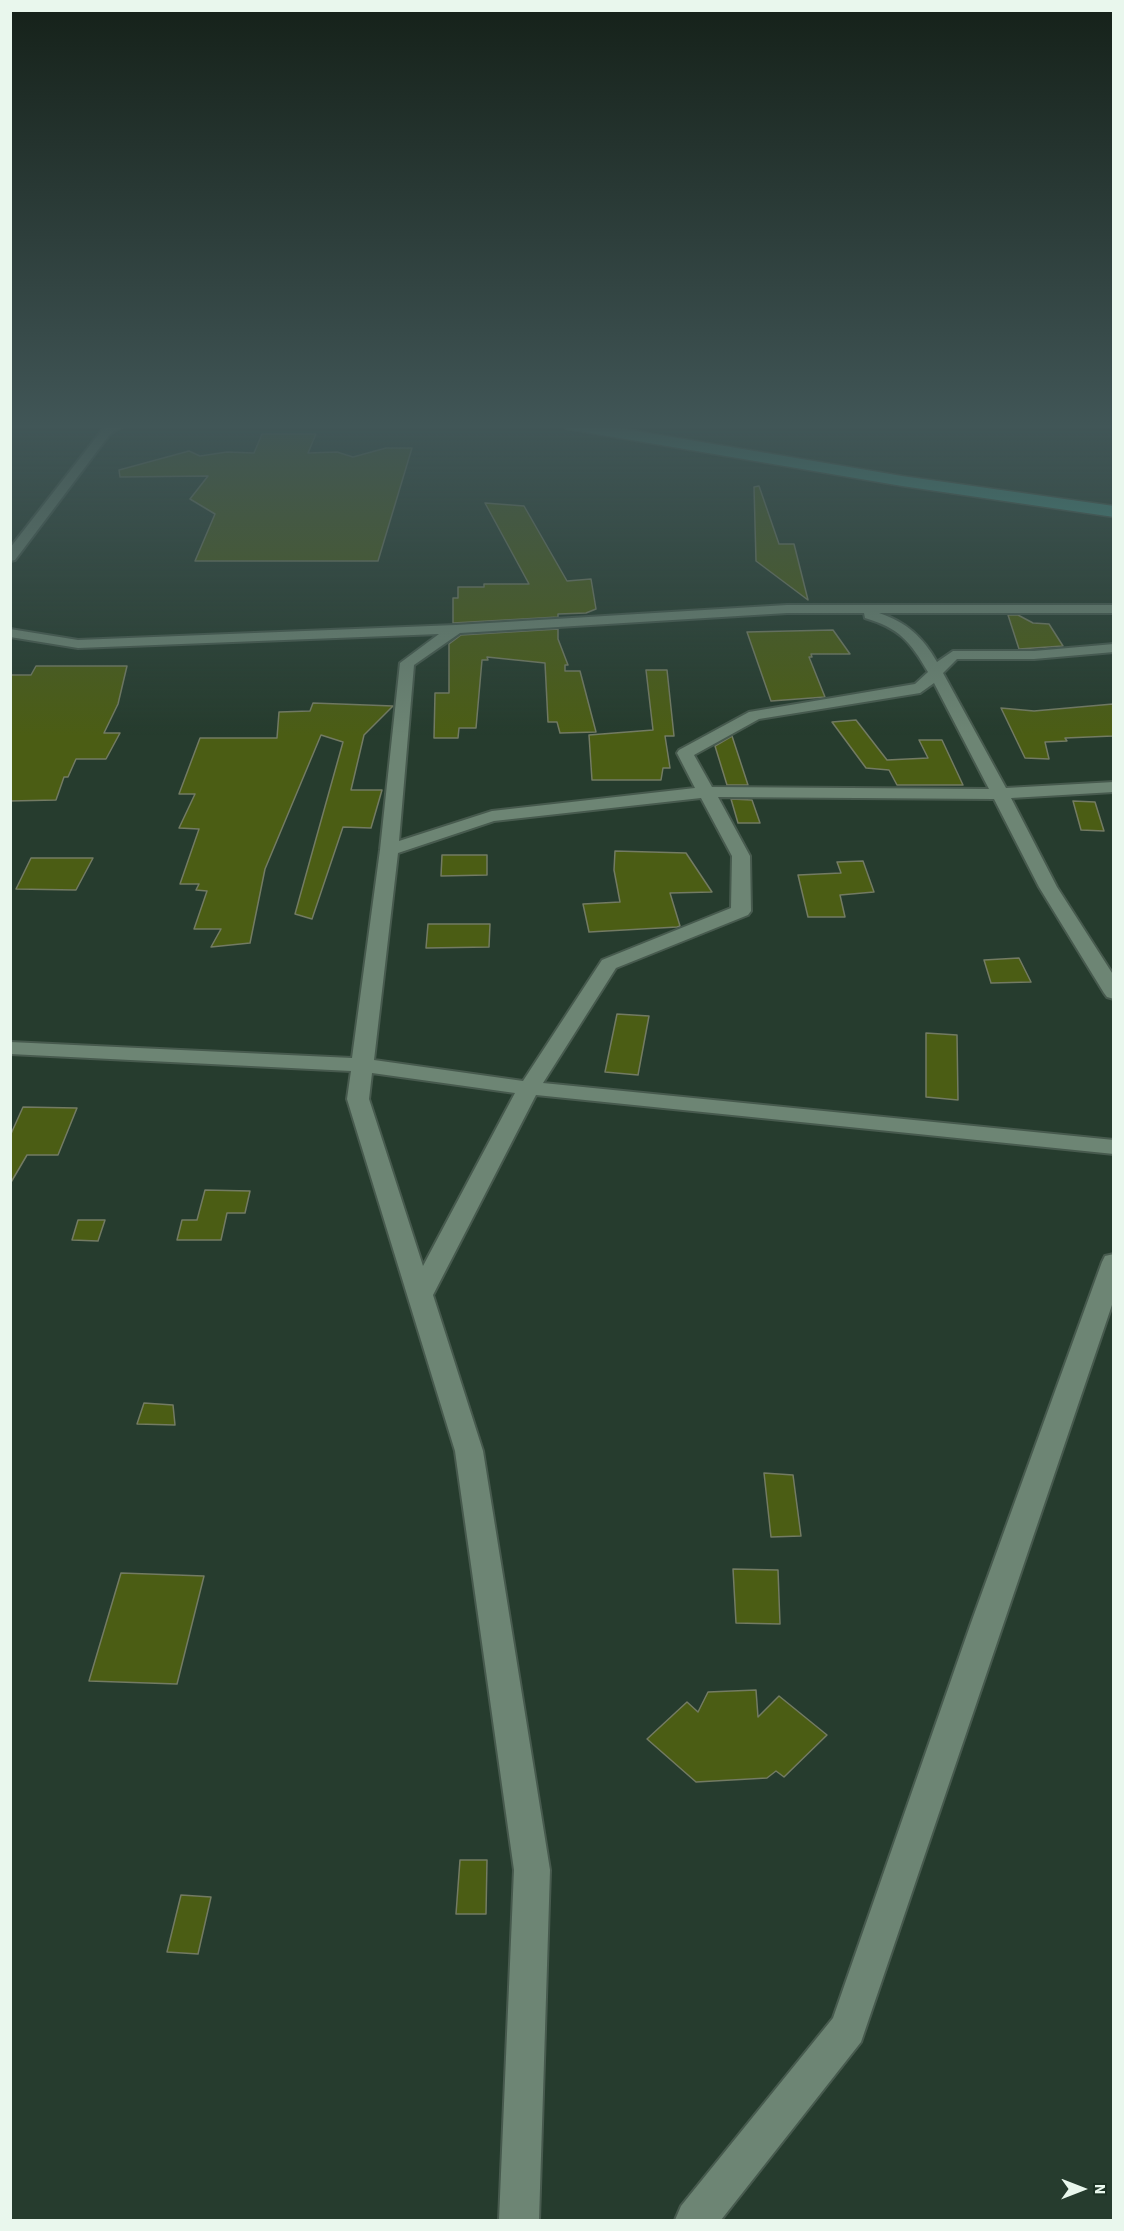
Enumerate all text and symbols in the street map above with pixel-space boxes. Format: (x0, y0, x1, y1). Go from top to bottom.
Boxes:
north arrow (1052, 2159, 1112, 2219)
text: N (1089, 2184, 1111, 2194)

